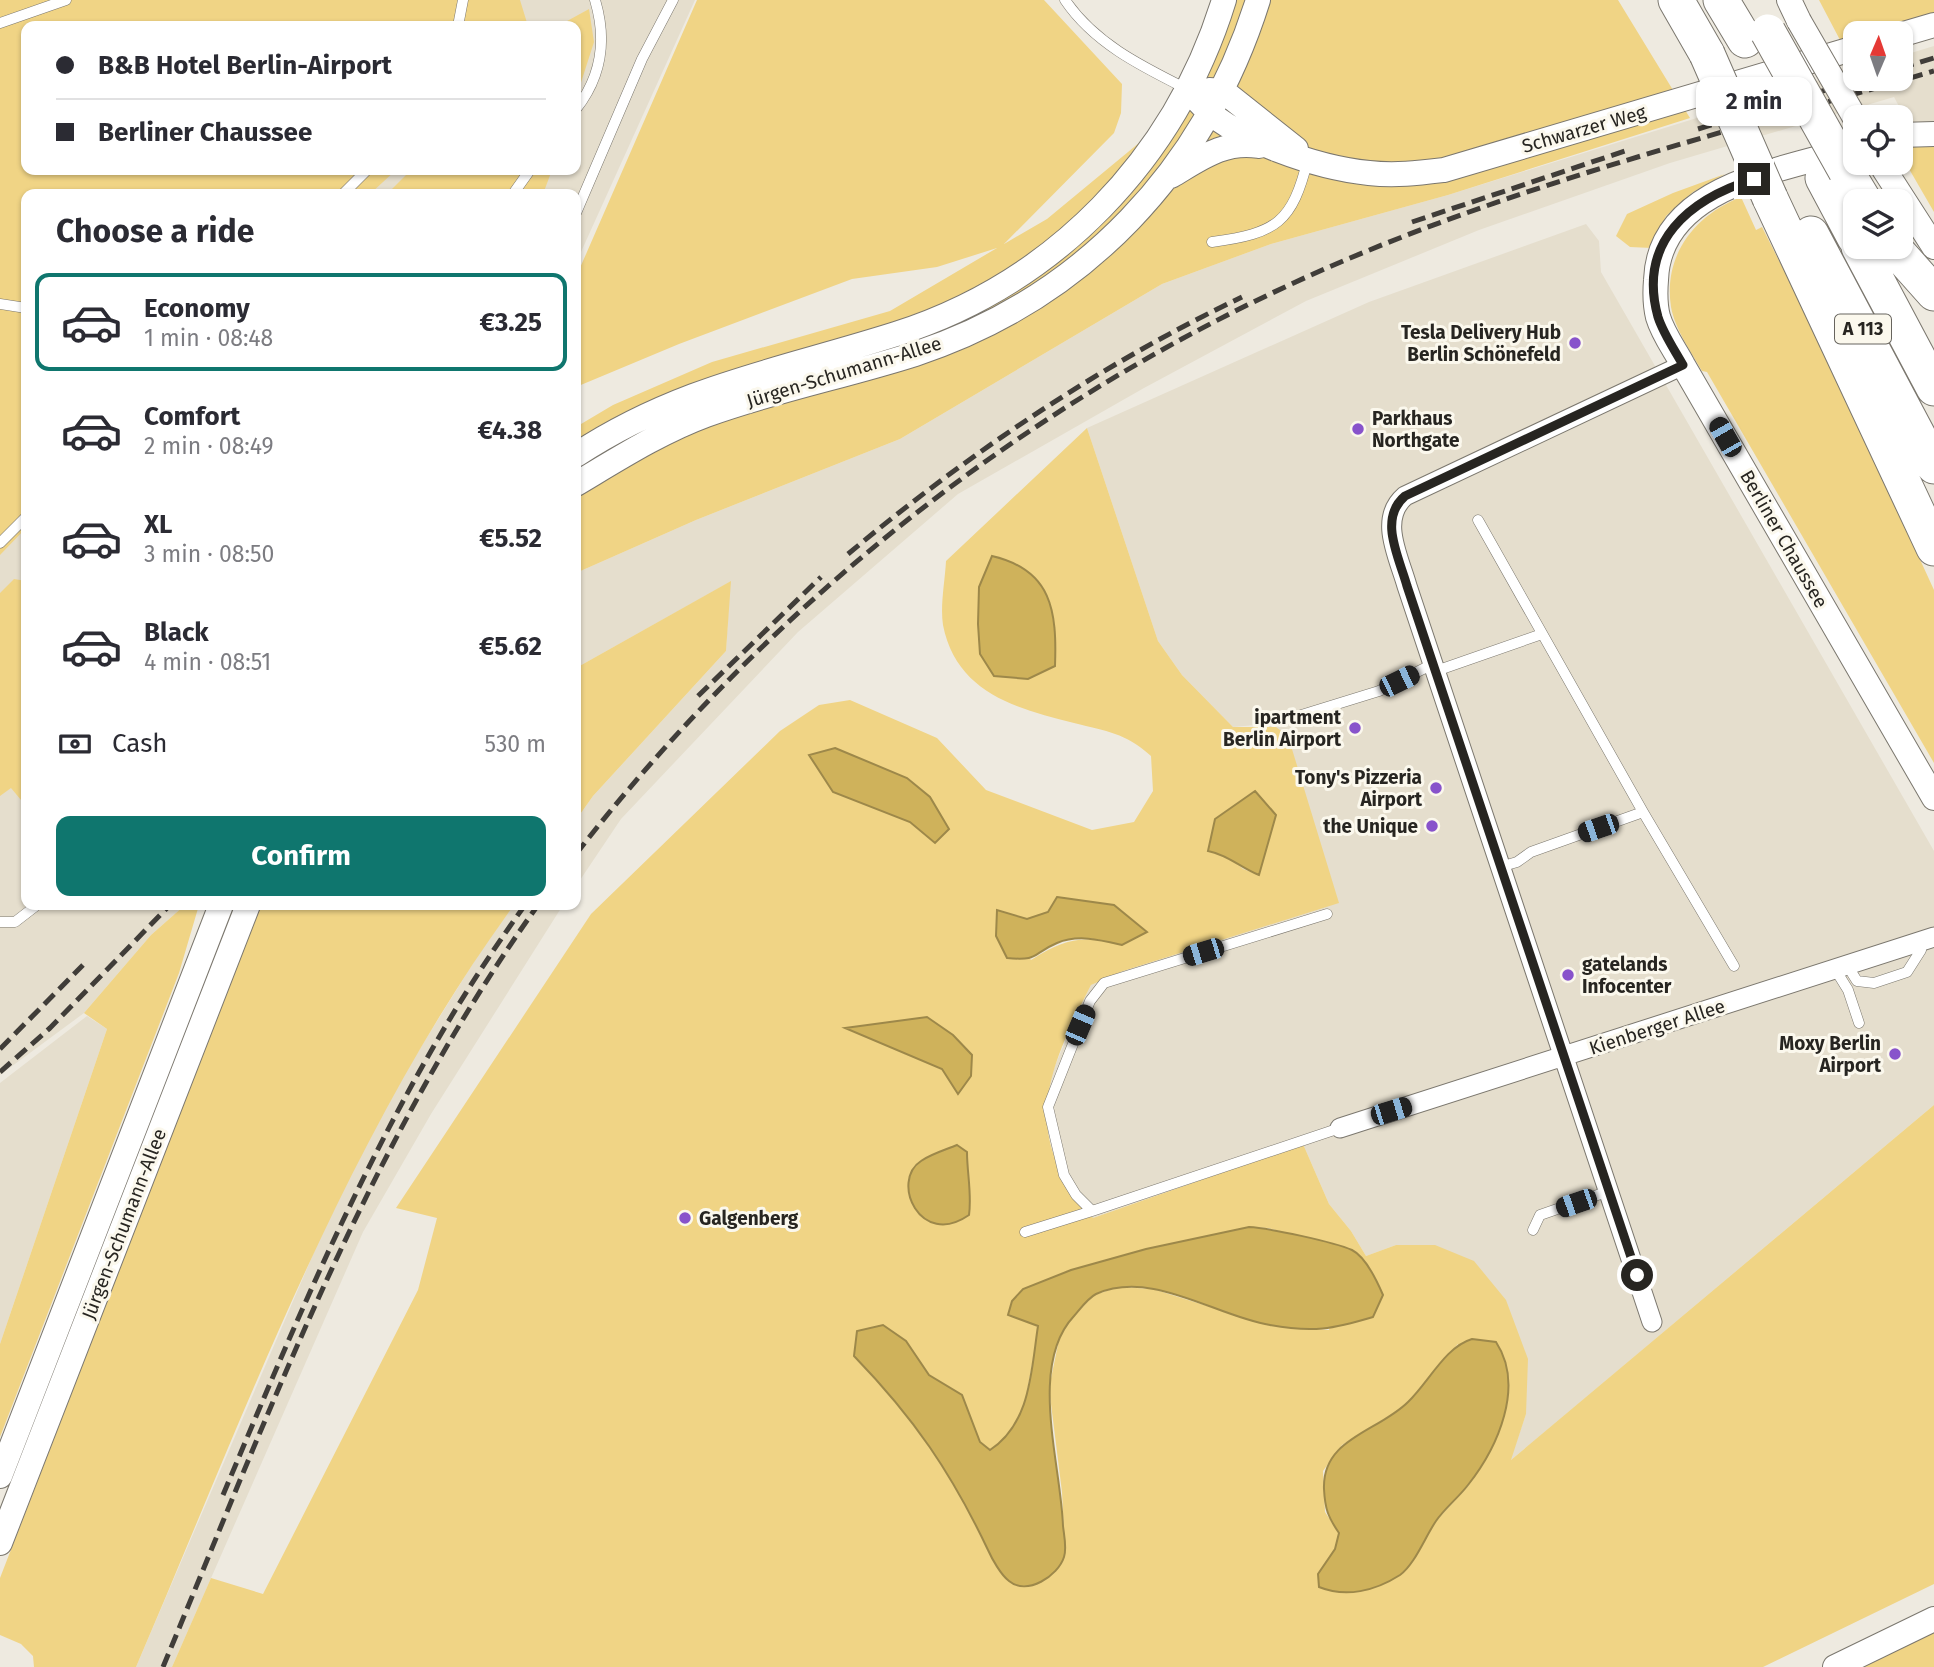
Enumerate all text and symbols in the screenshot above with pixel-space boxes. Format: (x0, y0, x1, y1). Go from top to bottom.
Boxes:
north arrow (1843, 21, 1913, 91)
map controls (1843, 21, 1913, 259)
text: B&B Hotel Berlin-Airport (98, 50, 392, 81)
callout: 2 min (1696, 78, 1812, 127)
text: 2 min (1726, 87, 1782, 115)
street label: Schwarzer Weg (1519, 100, 1649, 158)
button: locate (1843, 105, 1913, 175)
text: Berliner Chaussee (98, 117, 312, 148)
route end (1738, 163, 1770, 195)
button: layers (1843, 189, 1913, 259)
text: Choose a ride (56, 212, 254, 250)
icon: car (60, 291, 123, 354)
text: Economy (144, 293, 250, 324)
text: €3.25 (479, 307, 542, 338)
road number: A 113 (1835, 314, 1891, 344)
place label: Tesla Delivery Hub Berlin Schönefeld (1401, 321, 1561, 366)
text: 1 min · 08:48 (144, 324, 273, 352)
street label: Jürgen-Schumann-Allee (744, 331, 944, 413)
marker: Tesla Delivery Hub Berlin Schönefeld (1567, 335, 1583, 351)
icon: car (60, 399, 123, 462)
text: Comfort (144, 401, 240, 432)
place label: Parkhaus Northgate (1372, 407, 1460, 452)
car (1706, 414, 1745, 460)
text: €4.38 (477, 415, 542, 446)
marker: Parkhaus Northgate (1350, 421, 1366, 437)
text: 2 min · 08:49 (144, 432, 274, 460)
street label: Berliner Chaussee (1735, 466, 1833, 612)
icon: car (60, 507, 123, 570)
text: XL (144, 509, 172, 540)
text: €5.52 (479, 523, 542, 554)
text: 3 min · 08:50 (144, 540, 274, 568)
icon: car (60, 615, 123, 678)
text: Black (144, 617, 209, 648)
text: €5.62 (479, 631, 542, 662)
text: 4 min · 08:51 (144, 648, 271, 676)
car (1376, 662, 1423, 700)
place label: ipartment Berlin Airport (1223, 706, 1342, 751)
marker: ipartment Berlin Airport (1347, 720, 1363, 736)
icon: cash (56, 725, 94, 763)
text: Cash (112, 728, 168, 759)
text: 530 m (485, 730, 546, 758)
place label: Tony's Pizzeria Airport (1295, 766, 1423, 811)
marker: Tony's Pizzeria Airport (1428, 780, 1444, 796)
car (1575, 811, 1622, 845)
place label: the Unique (1323, 815, 1418, 838)
button: Confirm (56, 816, 546, 896)
marker: the Unique (1424, 818, 1440, 834)
car (1180, 936, 1227, 968)
place label: gatelands Infocenter (1582, 953, 1672, 998)
marker: gatelands Infocenter (1560, 967, 1576, 983)
street label: Kienberger Allee (1586, 994, 1728, 1060)
car (1063, 1002, 1098, 1048)
place label: Moxy Berlin Airport (1779, 1032, 1882, 1077)
marker: Moxy Berlin Airport (1887, 1046, 1903, 1062)
car (1368, 1095, 1415, 1127)
street label: Jürgen-Schumann-Allee (77, 1125, 171, 1323)
car (1553, 1186, 1600, 1220)
place label: Galgenberg (699, 1207, 799, 1230)
marker: Galgenberg (677, 1210, 693, 1226)
route start (1621, 1259, 1653, 1291)

